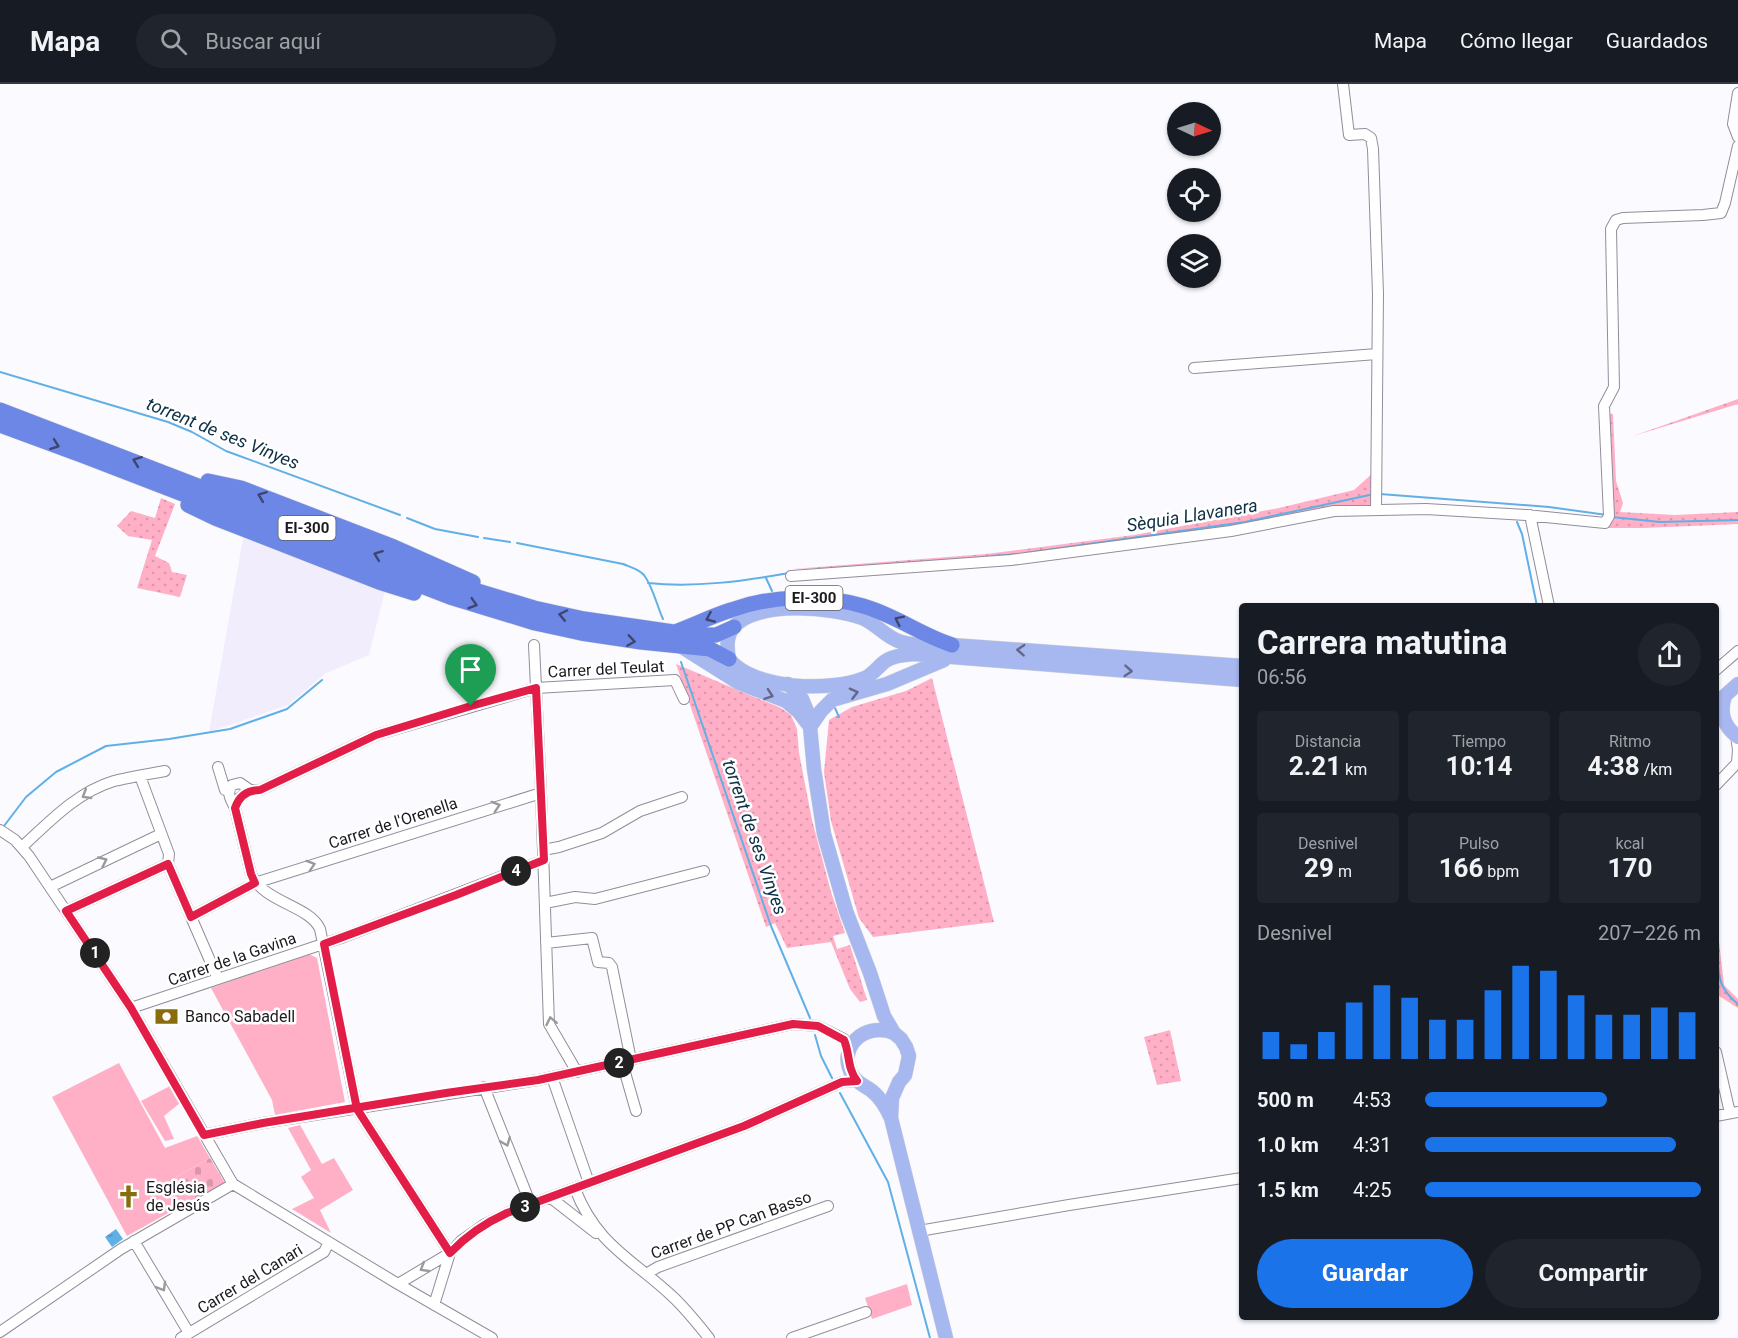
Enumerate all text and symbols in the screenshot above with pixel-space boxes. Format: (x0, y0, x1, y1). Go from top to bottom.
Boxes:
search box (136, 14, 556, 68)
text: Mapa (30, 25, 100, 58)
icon: search (157, 25, 190, 58)
text: Buscar aquí (205, 29, 321, 54)
text: Mapa (1374, 29, 1427, 53)
text: Cómo llegar (1460, 29, 1573, 53)
text: Guardados (1606, 29, 1708, 53)
north arrow (1167, 102, 1221, 156)
map controls (1167, 102, 1221, 288)
button: locate (1167, 168, 1221, 222)
button: layers (1167, 234, 1221, 288)
water label: torrent de ses Vinyes (144, 393, 302, 473)
one-way arrow (49, 438, 60, 451)
one-way arrow (132, 456, 143, 469)
one-way arrow (257, 491, 268, 503)
water label: Sèquia Llavanera (1125, 494, 1259, 536)
road number: EI-300 (278, 516, 336, 540)
one-way arrow (373, 550, 384, 562)
road number: EI-300 (786, 586, 842, 610)
one-way arrow (467, 597, 478, 610)
one-way arrow (558, 609, 568, 622)
one-way arrow (706, 611, 717, 623)
one-way arrow (894, 616, 905, 628)
text: Carrera matutina (1257, 623, 1507, 662)
button: share (1638, 623, 1701, 686)
one-way arrow (627, 634, 636, 646)
one-way arrow (1016, 643, 1025, 656)
pin (445, 644, 496, 706)
icon: arrive (454, 653, 487, 686)
street label: Carrer del Teulat (547, 656, 665, 682)
one-way arrow (1123, 665, 1132, 678)
text: 06:56 (1257, 665, 1307, 689)
one-way arrow (763, 687, 774, 700)
one-way arrow (849, 687, 859, 700)
text: Distancia (1295, 732, 1361, 751)
text: Tiempo (1452, 732, 1506, 751)
text: Ritmo (1609, 732, 1651, 751)
text: 2.21 (1289, 751, 1341, 781)
text: 10:14 (1446, 751, 1513, 781)
text: 4:38 (1588, 751, 1640, 781)
water label: torrent de ses Vinyes (719, 757, 791, 917)
text: km (1341, 760, 1367, 779)
text: /km (1640, 760, 1672, 779)
one-way arrow (82, 787, 92, 799)
street label: Carrer de l'Orenella (326, 793, 460, 853)
one-way arrow (490, 801, 501, 813)
text: Desnivel (1298, 834, 1358, 853)
text: Pulso (1459, 834, 1499, 853)
text: kcal (1616, 834, 1644, 853)
text: 29 (1304, 853, 1334, 883)
text: 166 (1439, 853, 1483, 883)
text: 170 (1608, 853, 1652, 883)
pin: 4 (501, 856, 531, 886)
one-way arrow (96, 857, 107, 869)
one-way arrow (305, 860, 316, 873)
text: 4 (511, 861, 521, 880)
text: m (1334, 862, 1352, 881)
text: bpm (1483, 862, 1519, 881)
text: Desnivel (1257, 921, 1332, 945)
text: 207–226 m (1598, 921, 1701, 945)
street label: Carrer de la Gavina (165, 928, 299, 990)
pin: 1 (80, 938, 110, 968)
text: 1 (90, 943, 100, 962)
bank icon: Banco Sabadell (154, 1003, 180, 1029)
place label: Banco Sabadell (185, 1007, 295, 1026)
one-way arrow (545, 1016, 558, 1026)
pin: 2 (604, 1048, 634, 1078)
text: 2 (614, 1053, 624, 1072)
text: 500 m (1257, 1088, 1314, 1112)
text: 4:53 (1353, 1088, 1392, 1112)
text: 1.0 km (1257, 1133, 1319, 1157)
text: 4:31 (1353, 1133, 1392, 1157)
one-way arrow (499, 1135, 511, 1146)
place label: Església de Jesús (146, 1178, 210, 1215)
text: 1.5 km (1257, 1178, 1319, 1202)
text: 4:25 (1353, 1178, 1392, 1202)
church icon: Església de Jesús (115, 1183, 141, 1209)
street label: Carrer de PP Can Basso (648, 1187, 814, 1263)
pin: 3 (510, 1192, 540, 1222)
text: 3 (520, 1197, 530, 1216)
button: Guardar (1257, 1239, 1473, 1308)
button: Compartir (1485, 1239, 1701, 1308)
street label: Carrer del Canari (194, 1240, 306, 1318)
one-way arrow (420, 1261, 430, 1273)
one-way arrow (155, 1281, 166, 1291)

